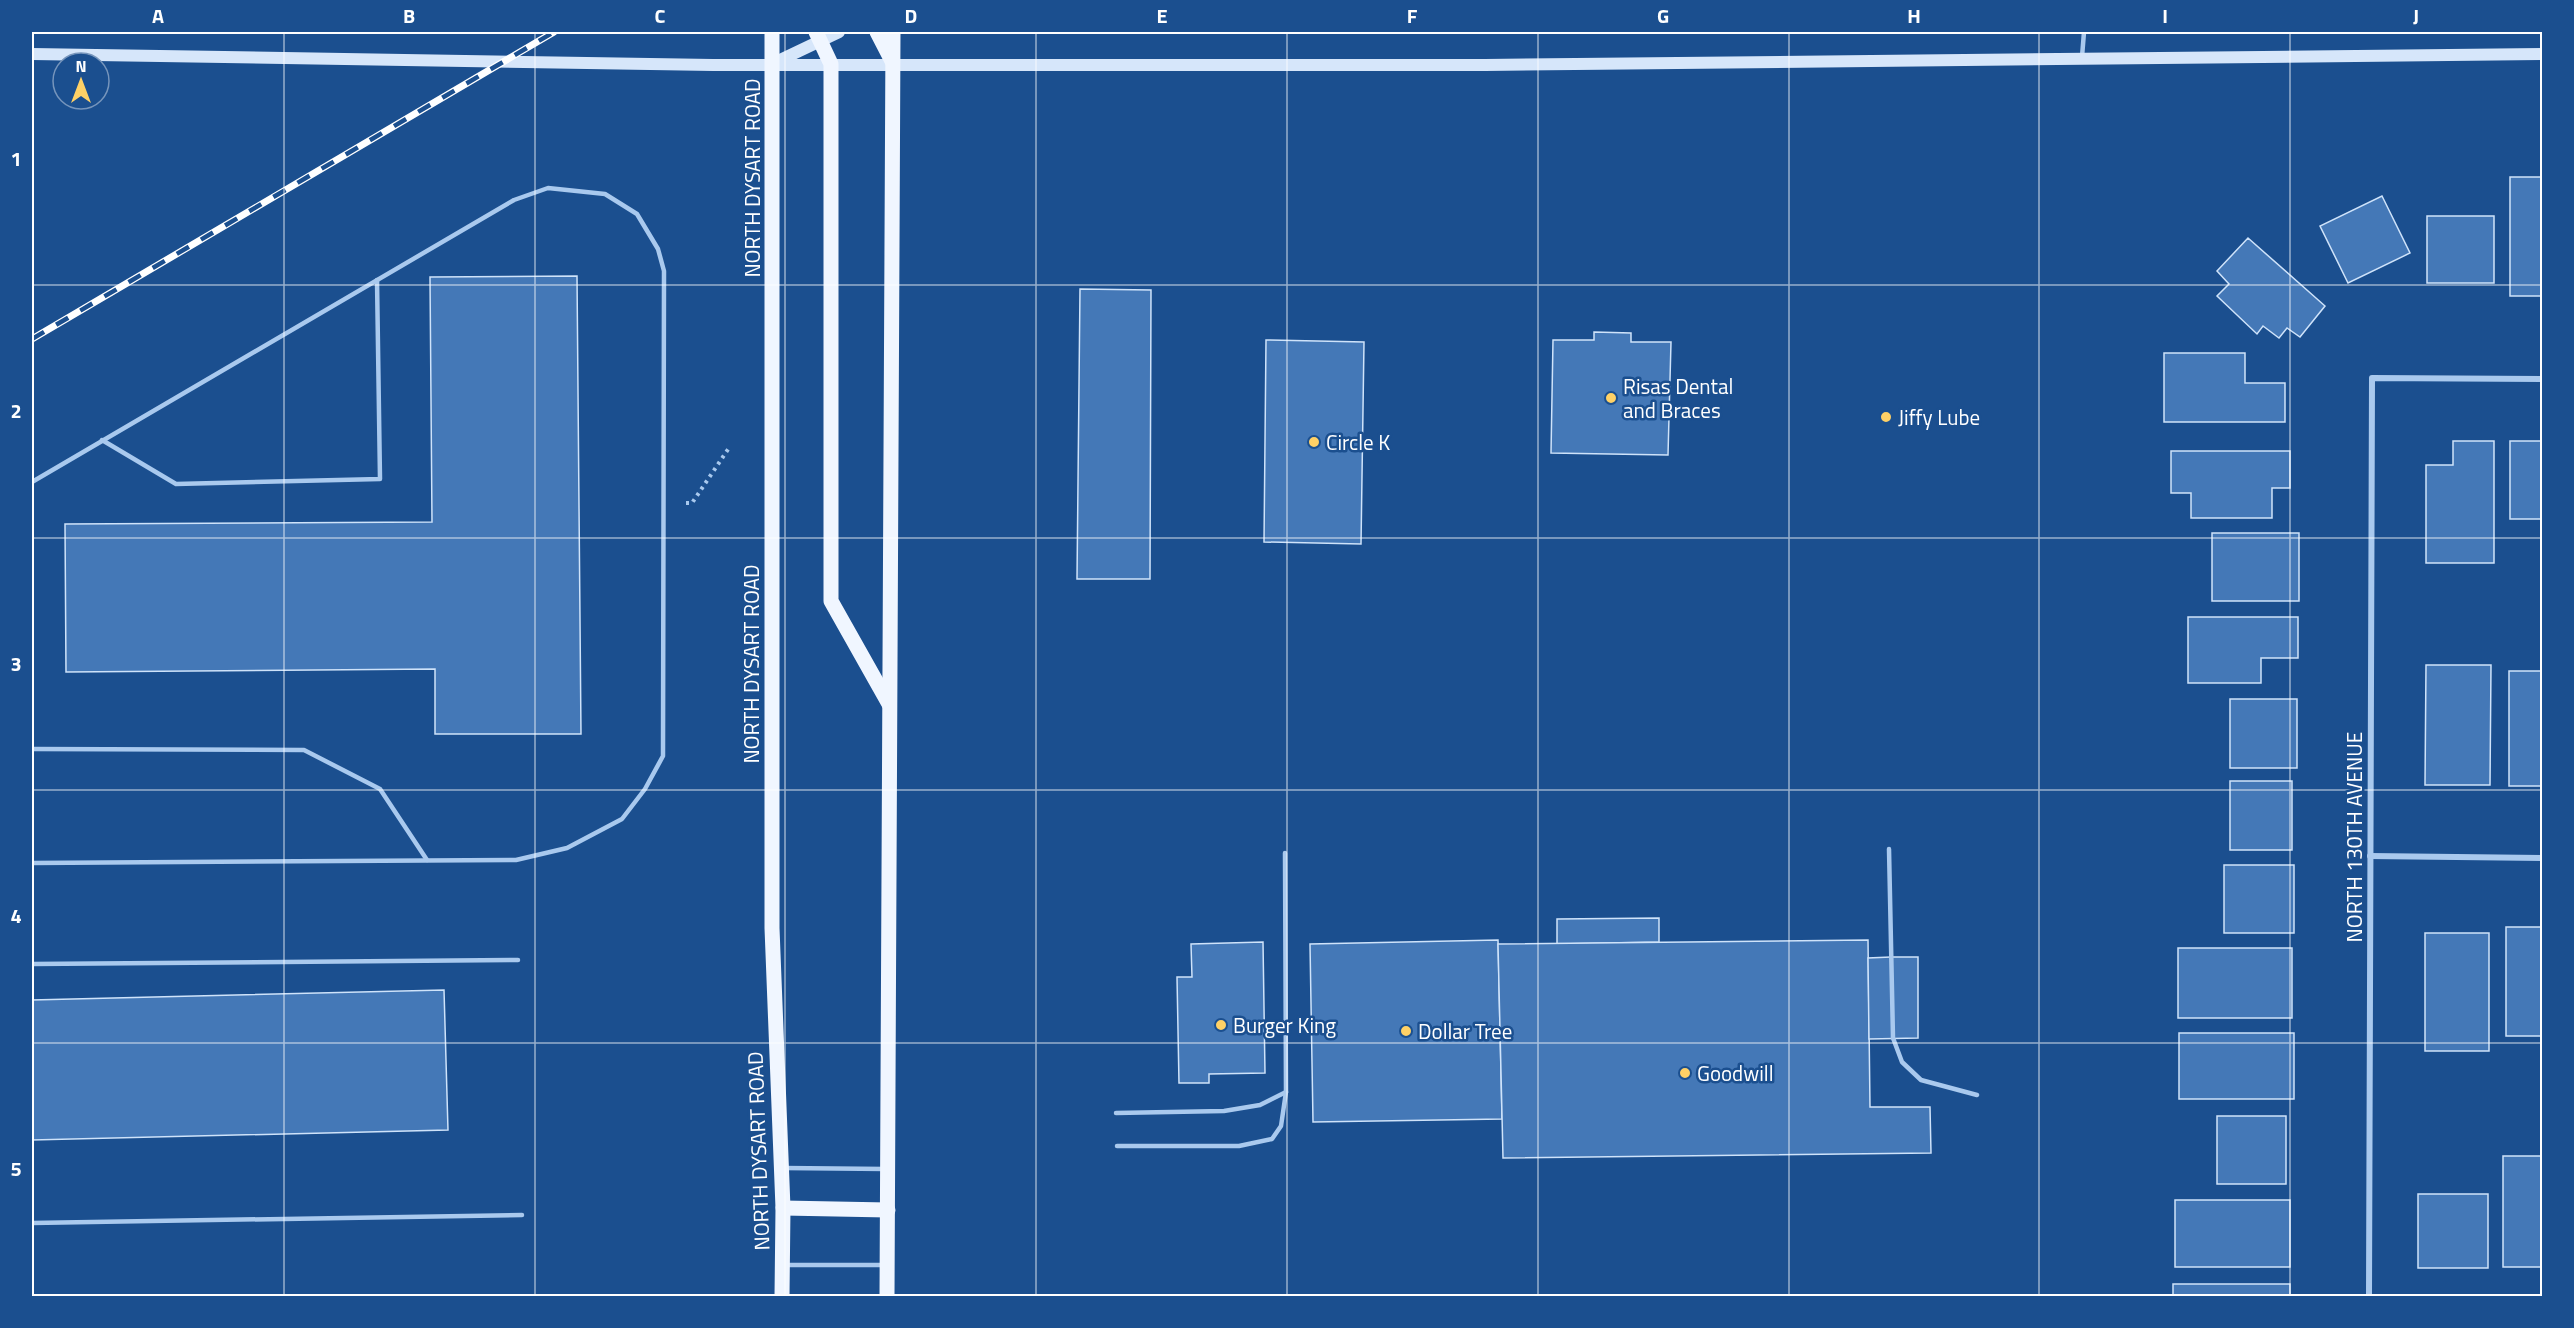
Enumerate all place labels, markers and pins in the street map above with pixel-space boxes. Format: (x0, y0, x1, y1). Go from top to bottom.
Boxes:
place label: Risas Dental and Braces (1623, 370, 1733, 426)
marker: Risas Dental and Braces (1604, 391, 1618, 405)
place label: Jiffy Lube (1898, 401, 1980, 433)
marker: Jiffy Lube (1879, 410, 1893, 424)
place label: Circle K (1326, 426, 1390, 458)
marker: Circle K (1307, 435, 1321, 449)
place label: Burger King (1233, 1009, 1336, 1041)
place label: Dollar Tree (1418, 1015, 1512, 1047)
marker: Burger King (1214, 1018, 1228, 1032)
marker: Dollar Tree (1399, 1024, 1413, 1038)
place label: Goodwill (1697, 1057, 1774, 1089)
marker: Goodwill (1678, 1066, 1692, 1080)

